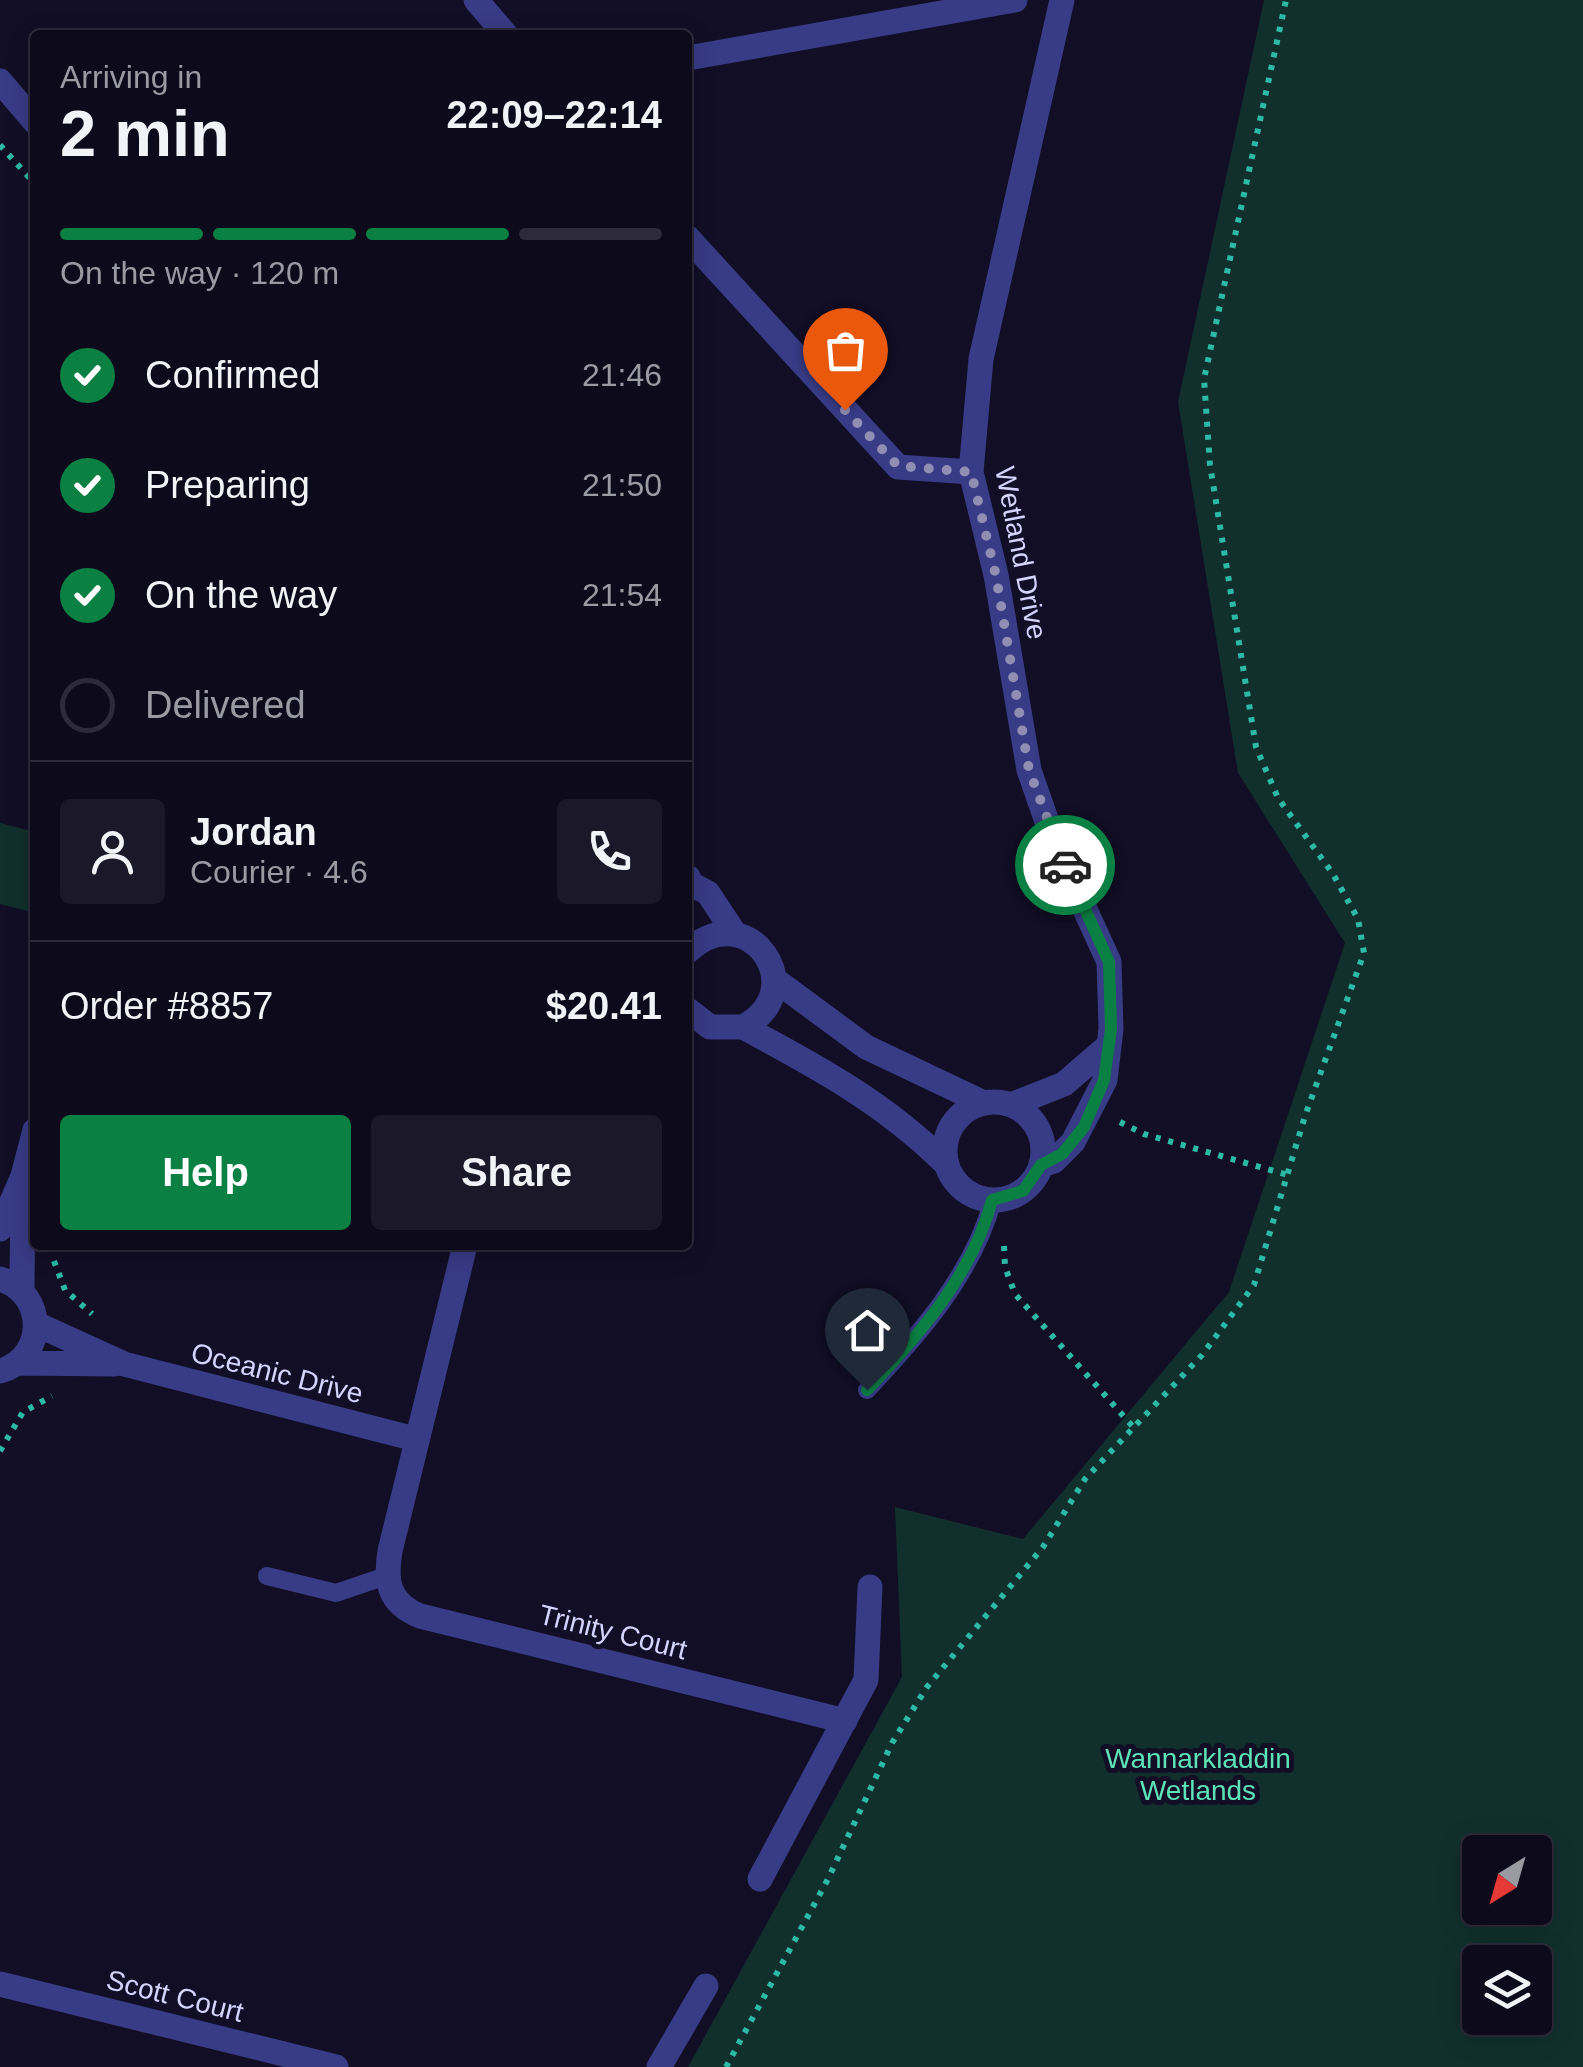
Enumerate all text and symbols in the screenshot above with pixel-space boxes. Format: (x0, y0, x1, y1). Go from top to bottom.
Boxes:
text: Arriving in (60, 59, 202, 95)
text: 22:09–22:14 (446, 94, 662, 136)
text: 2 min (60, 97, 230, 170)
text: On the way · 120 m (60, 255, 339, 291)
pin (803, 308, 888, 411)
icon: bag (818, 323, 873, 378)
icon: check (60, 348, 115, 403)
text: Confirmed (145, 354, 320, 396)
text: 21:46 (582, 357, 662, 393)
icon: check (60, 458, 115, 513)
text: Preparing (145, 464, 310, 506)
street label: Wetland Drive (989, 464, 1053, 642)
text: 21:50 (582, 467, 662, 503)
icon: check (60, 568, 115, 623)
text: On the way (145, 574, 337, 616)
text: 21:54 (582, 577, 662, 613)
text: Delivered (145, 684, 306, 726)
button: person (60, 799, 165, 904)
button: phone (557, 799, 662, 904)
text: Jordan (190, 811, 317, 853)
courier (1015, 815, 1115, 915)
icon: car (1038, 838, 1093, 893)
text: Courier · 4.6 (190, 854, 368, 890)
text: Order #8857 (60, 985, 273, 1027)
text: $20.41 (546, 985, 662, 1027)
button: Help (60, 1115, 351, 1230)
button: Share (371, 1115, 662, 1230)
pin (825, 1288, 910, 1391)
icon: home (840, 1303, 895, 1358)
street label: Oceanic Drive (188, 1337, 366, 1409)
street label: Trinity Court (536, 1599, 690, 1665)
park label: Wannarkladdin Wetlands (1105, 1743, 1291, 1806)
north arrow (1462, 1835, 1552, 1925)
map controls (1462, 1835, 1552, 2035)
button: layers (1462, 1945, 1552, 2035)
street label: Scott Court (103, 1964, 247, 2028)

